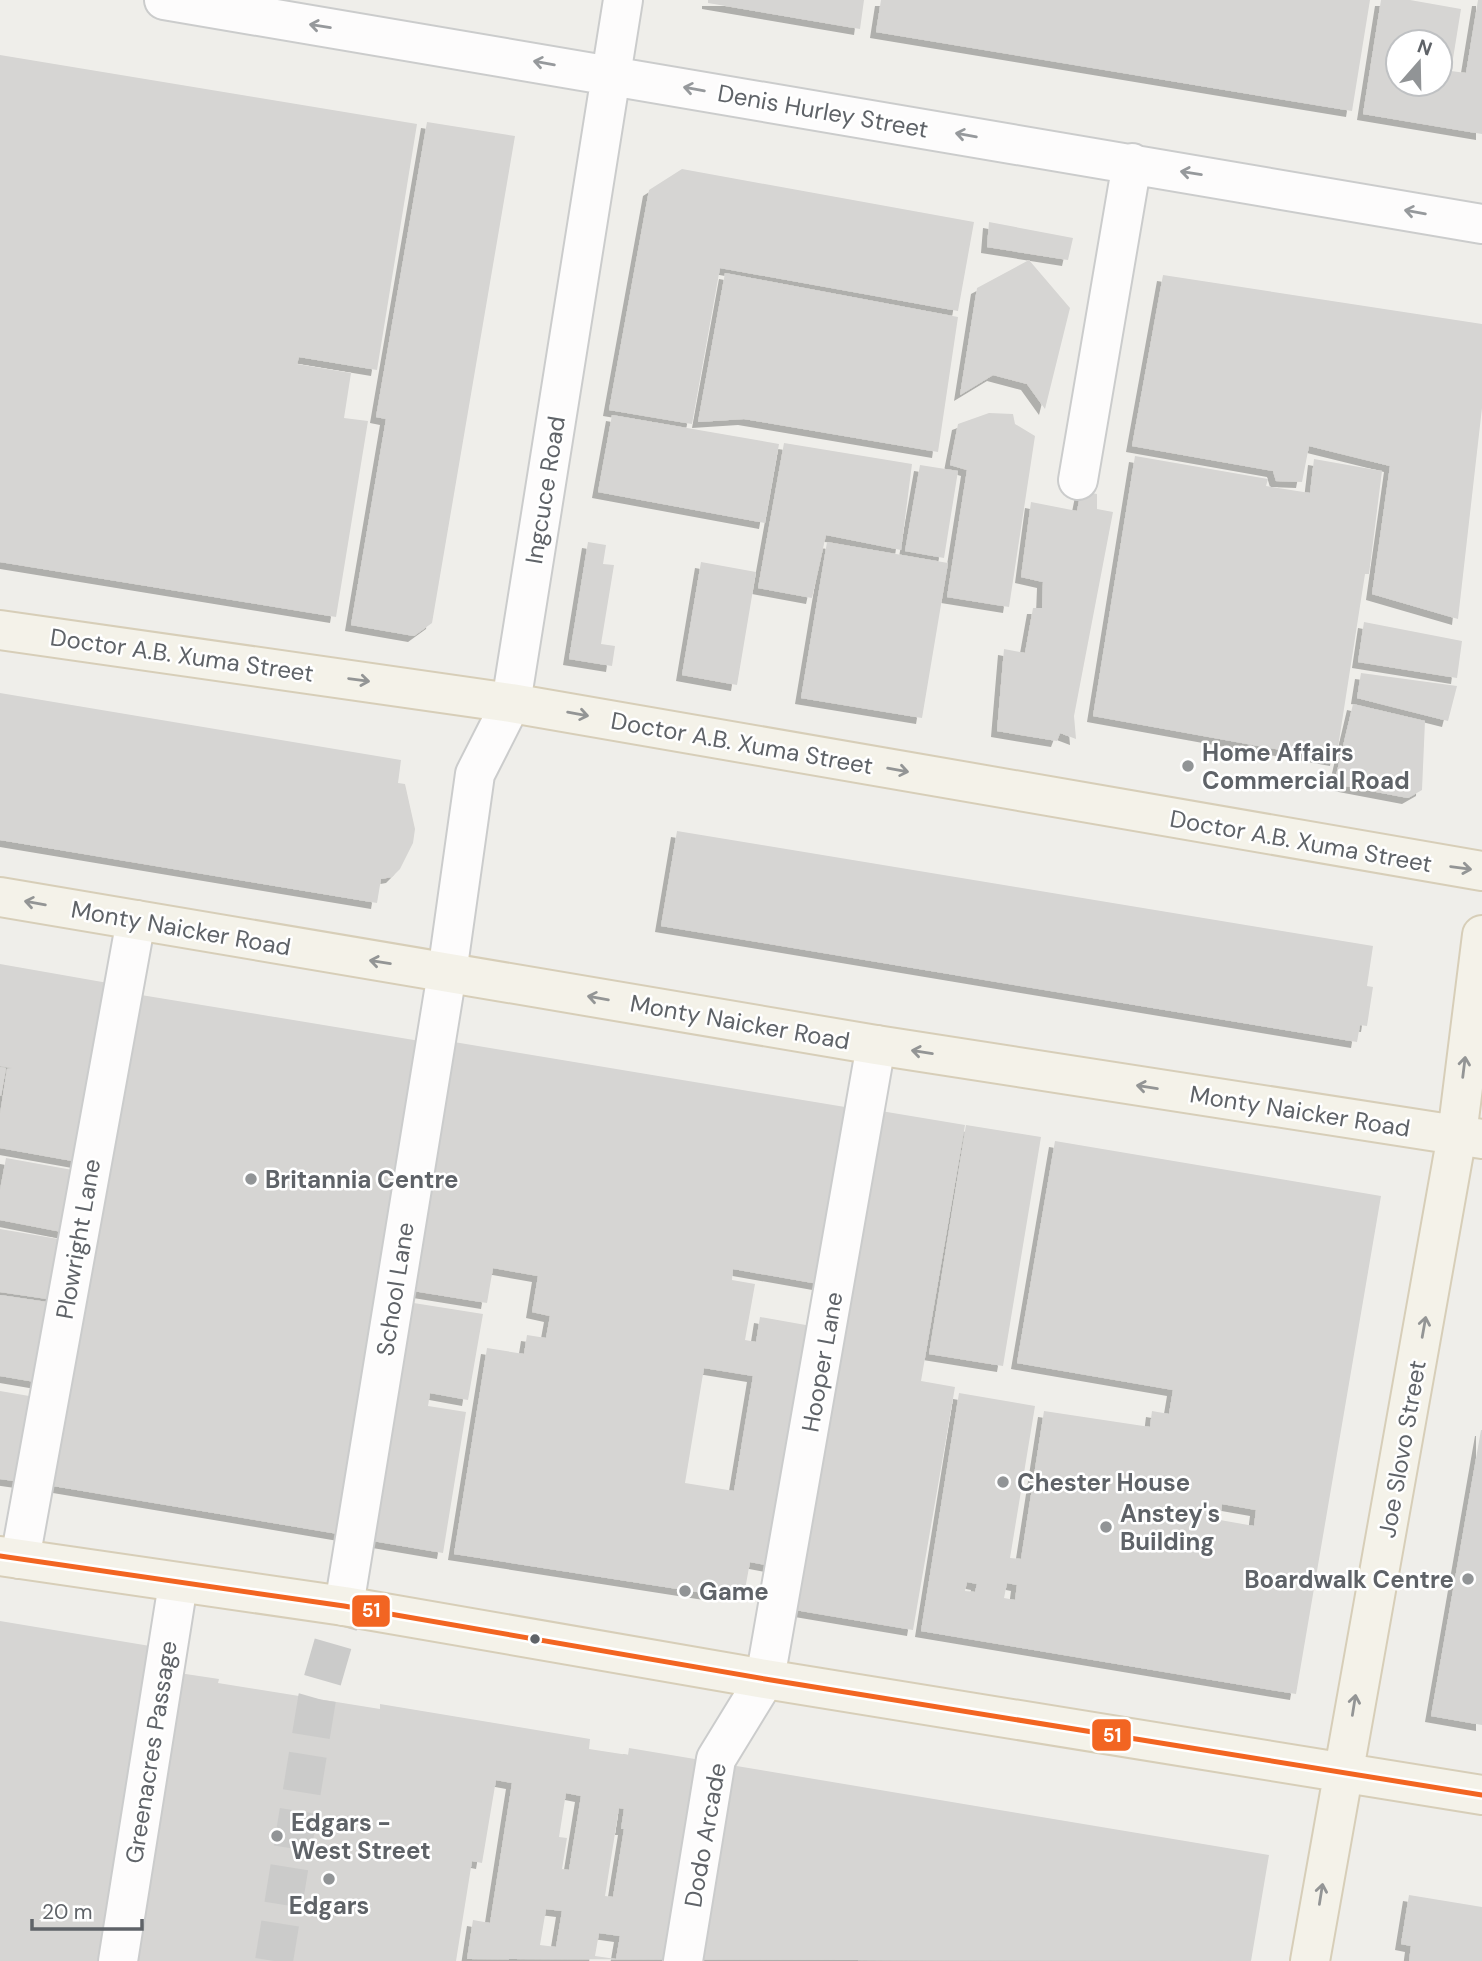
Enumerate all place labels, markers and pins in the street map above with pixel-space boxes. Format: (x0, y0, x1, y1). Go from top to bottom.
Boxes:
place label: Home Affairs Commercial Road (1202, 737, 1410, 796)
marker: Home Affairs Commercial Road (1180, 758, 1196, 774)
place label: Britannia Centre (265, 1164, 459, 1195)
marker: Britannia Centre (243, 1171, 259, 1187)
place label: Chester House (1017, 1467, 1190, 1498)
marker: Chester House (995, 1474, 1011, 1490)
place label: Anstey's Building (1120, 1498, 1220, 1557)
marker: Anstey's Building (1098, 1519, 1114, 1535)
place label: Boardwalk Centre (1244, 1564, 1454, 1595)
marker: Boardwalk Centre (1460, 1571, 1476, 1587)
place label: Game (699, 1576, 769, 1607)
marker: Game (677, 1583, 693, 1599)
unlabelled marker (528, 1632, 542, 1646)
place label: Edgars - West Street (291, 1807, 431, 1866)
marker: Edgars - West Street (269, 1828, 285, 1844)
marker: Edgars (321, 1871, 337, 1887)
place label: Edgars (289, 1890, 369, 1921)

